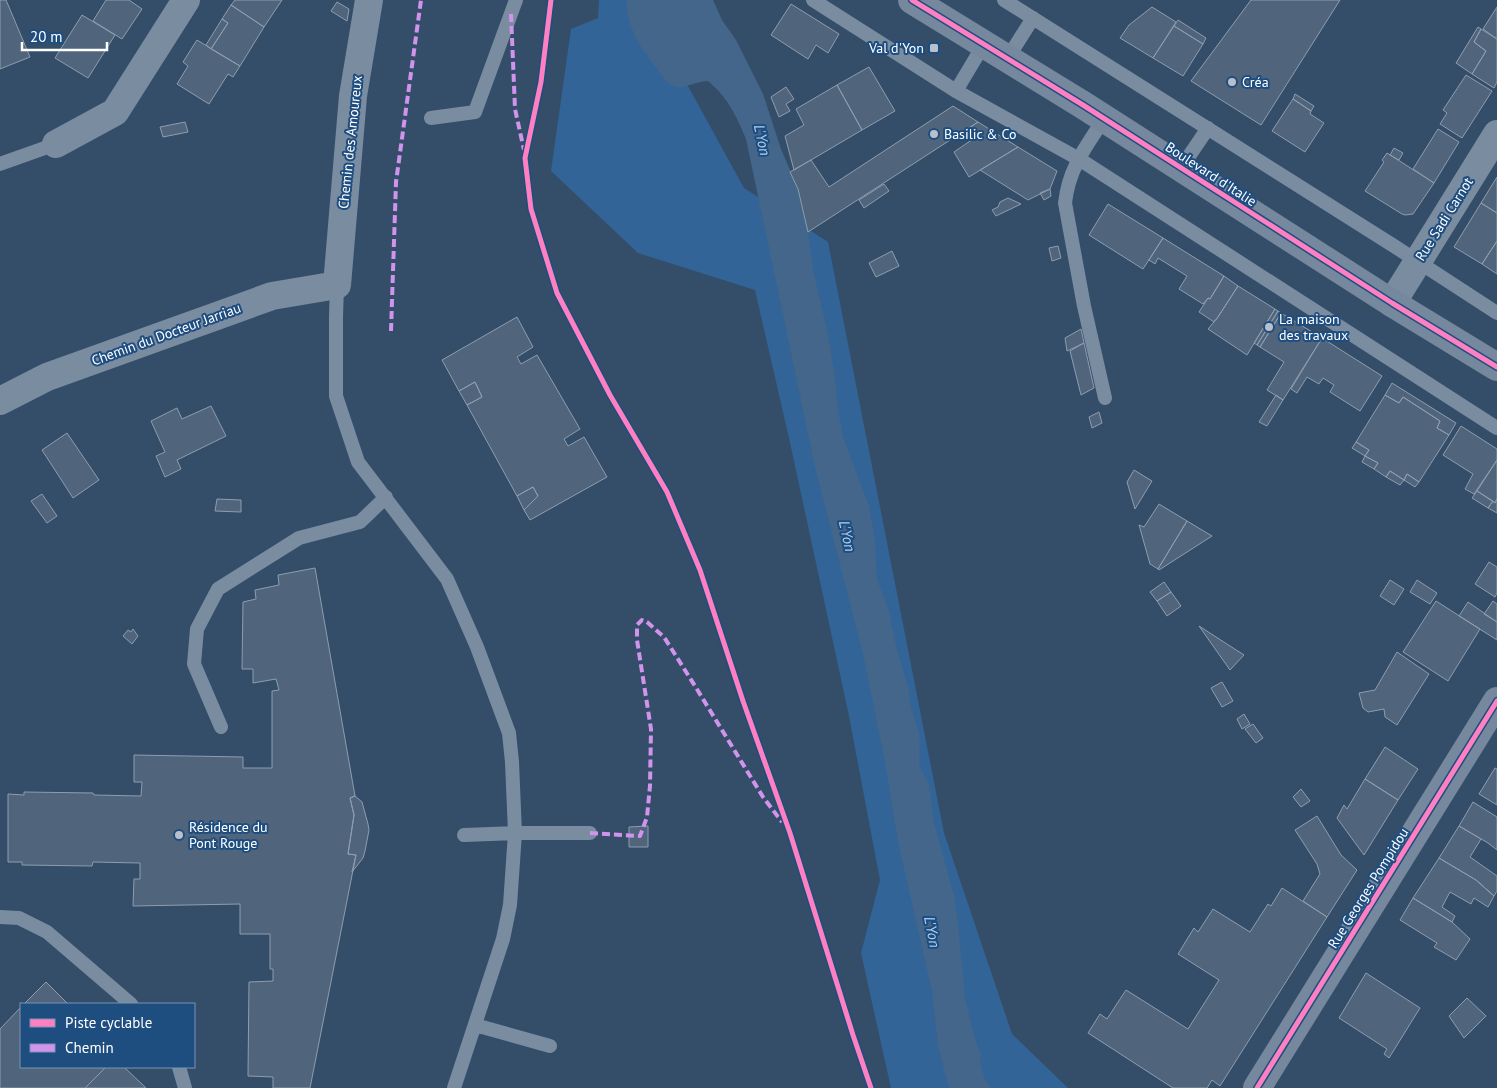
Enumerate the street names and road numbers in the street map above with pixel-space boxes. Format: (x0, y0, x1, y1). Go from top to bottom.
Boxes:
street label: Chemin des Amoureux (334, 74, 366, 210)
street label: Boulevard d'Italie (1162, 138, 1260, 210)
street label: Rue Sadi Carnot (1411, 174, 1477, 264)
street label: Chemin du Docteur Jarriau (89, 299, 243, 369)
street label: Rue Georges Pompidou (1324, 824, 1412, 952)

